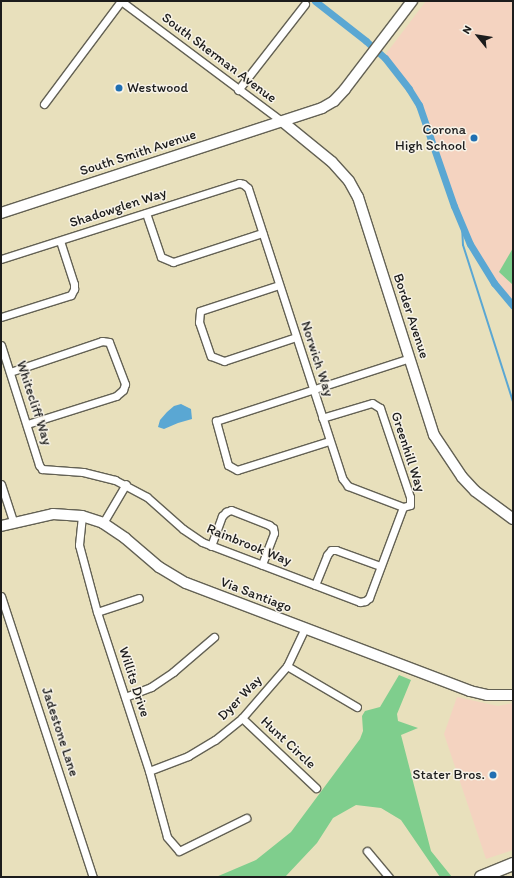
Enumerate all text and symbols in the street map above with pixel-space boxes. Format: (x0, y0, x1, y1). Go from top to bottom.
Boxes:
street label: South Sherman Avenue (158, 9, 280, 107)
north arrow (458, 16, 498, 56)
text: N (460, 23, 475, 36)
place label: Westwood (127, 80, 188, 96)
marker: Westwood (114, 83, 124, 93)
place label: Corona High School (395, 122, 466, 154)
street label: South Smith Avenue (78, 126, 198, 180)
marker: Corona High School (469, 133, 479, 143)
street label: Shadowglen Way (67, 184, 169, 232)
street label: Border Avenue (389, 271, 433, 361)
street label: Norwich Way (297, 319, 337, 399)
street label: Whitecliff Way (12, 359, 56, 447)
street label: Greenhill Way (387, 410, 429, 494)
street label: Rainbrook Way (204, 520, 294, 570)
street label: Via Santiago (218, 574, 294, 616)
street label: Willits Drive (115, 645, 153, 719)
street label: Dyer Way (214, 672, 266, 724)
street label: Jadestone Lane (38, 685, 82, 779)
street label: Hunt Circle (257, 713, 319, 773)
place label: Stater Bros. (413, 767, 485, 783)
marker: Stater Bros. (488, 770, 498, 780)

